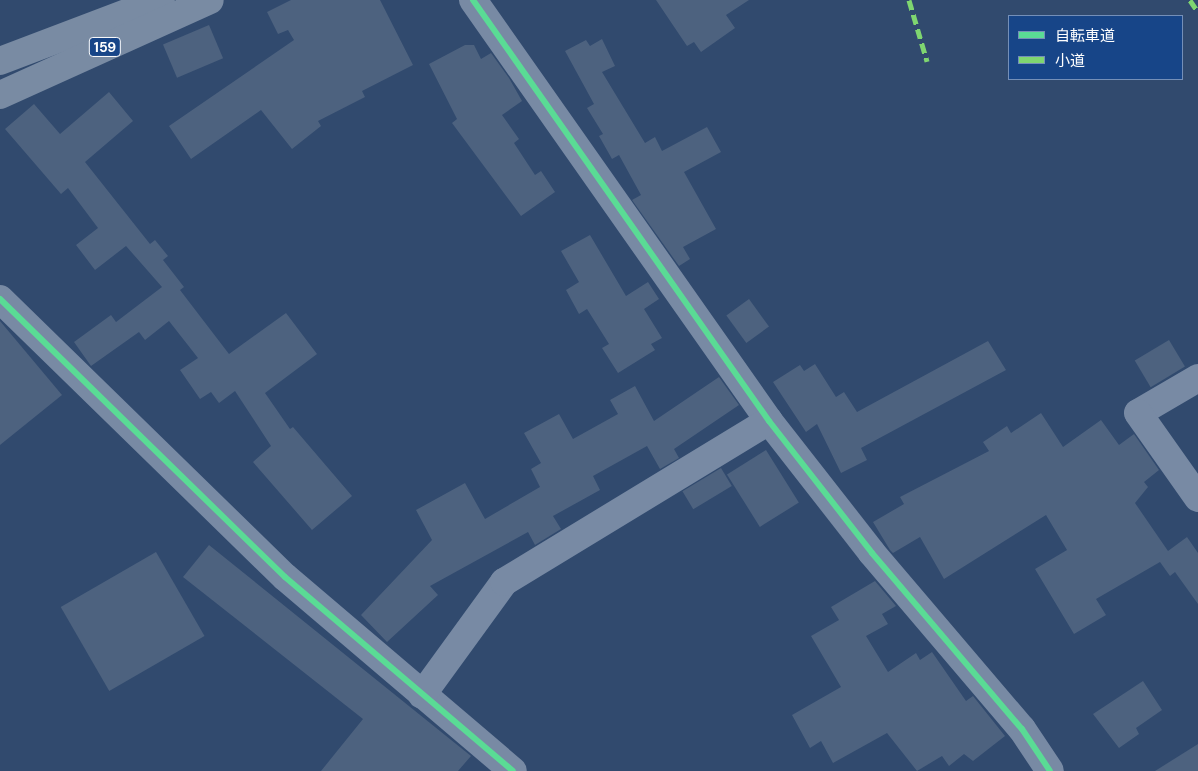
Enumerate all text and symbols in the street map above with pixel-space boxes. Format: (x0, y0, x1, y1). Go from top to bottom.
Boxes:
legend (1008, 15, 1183, 80)
text: 自転車道 (1055, 26, 1115, 46)
road number: 159 (89, 36, 121, 58)
text: 小道 (1055, 51, 1085, 71)

